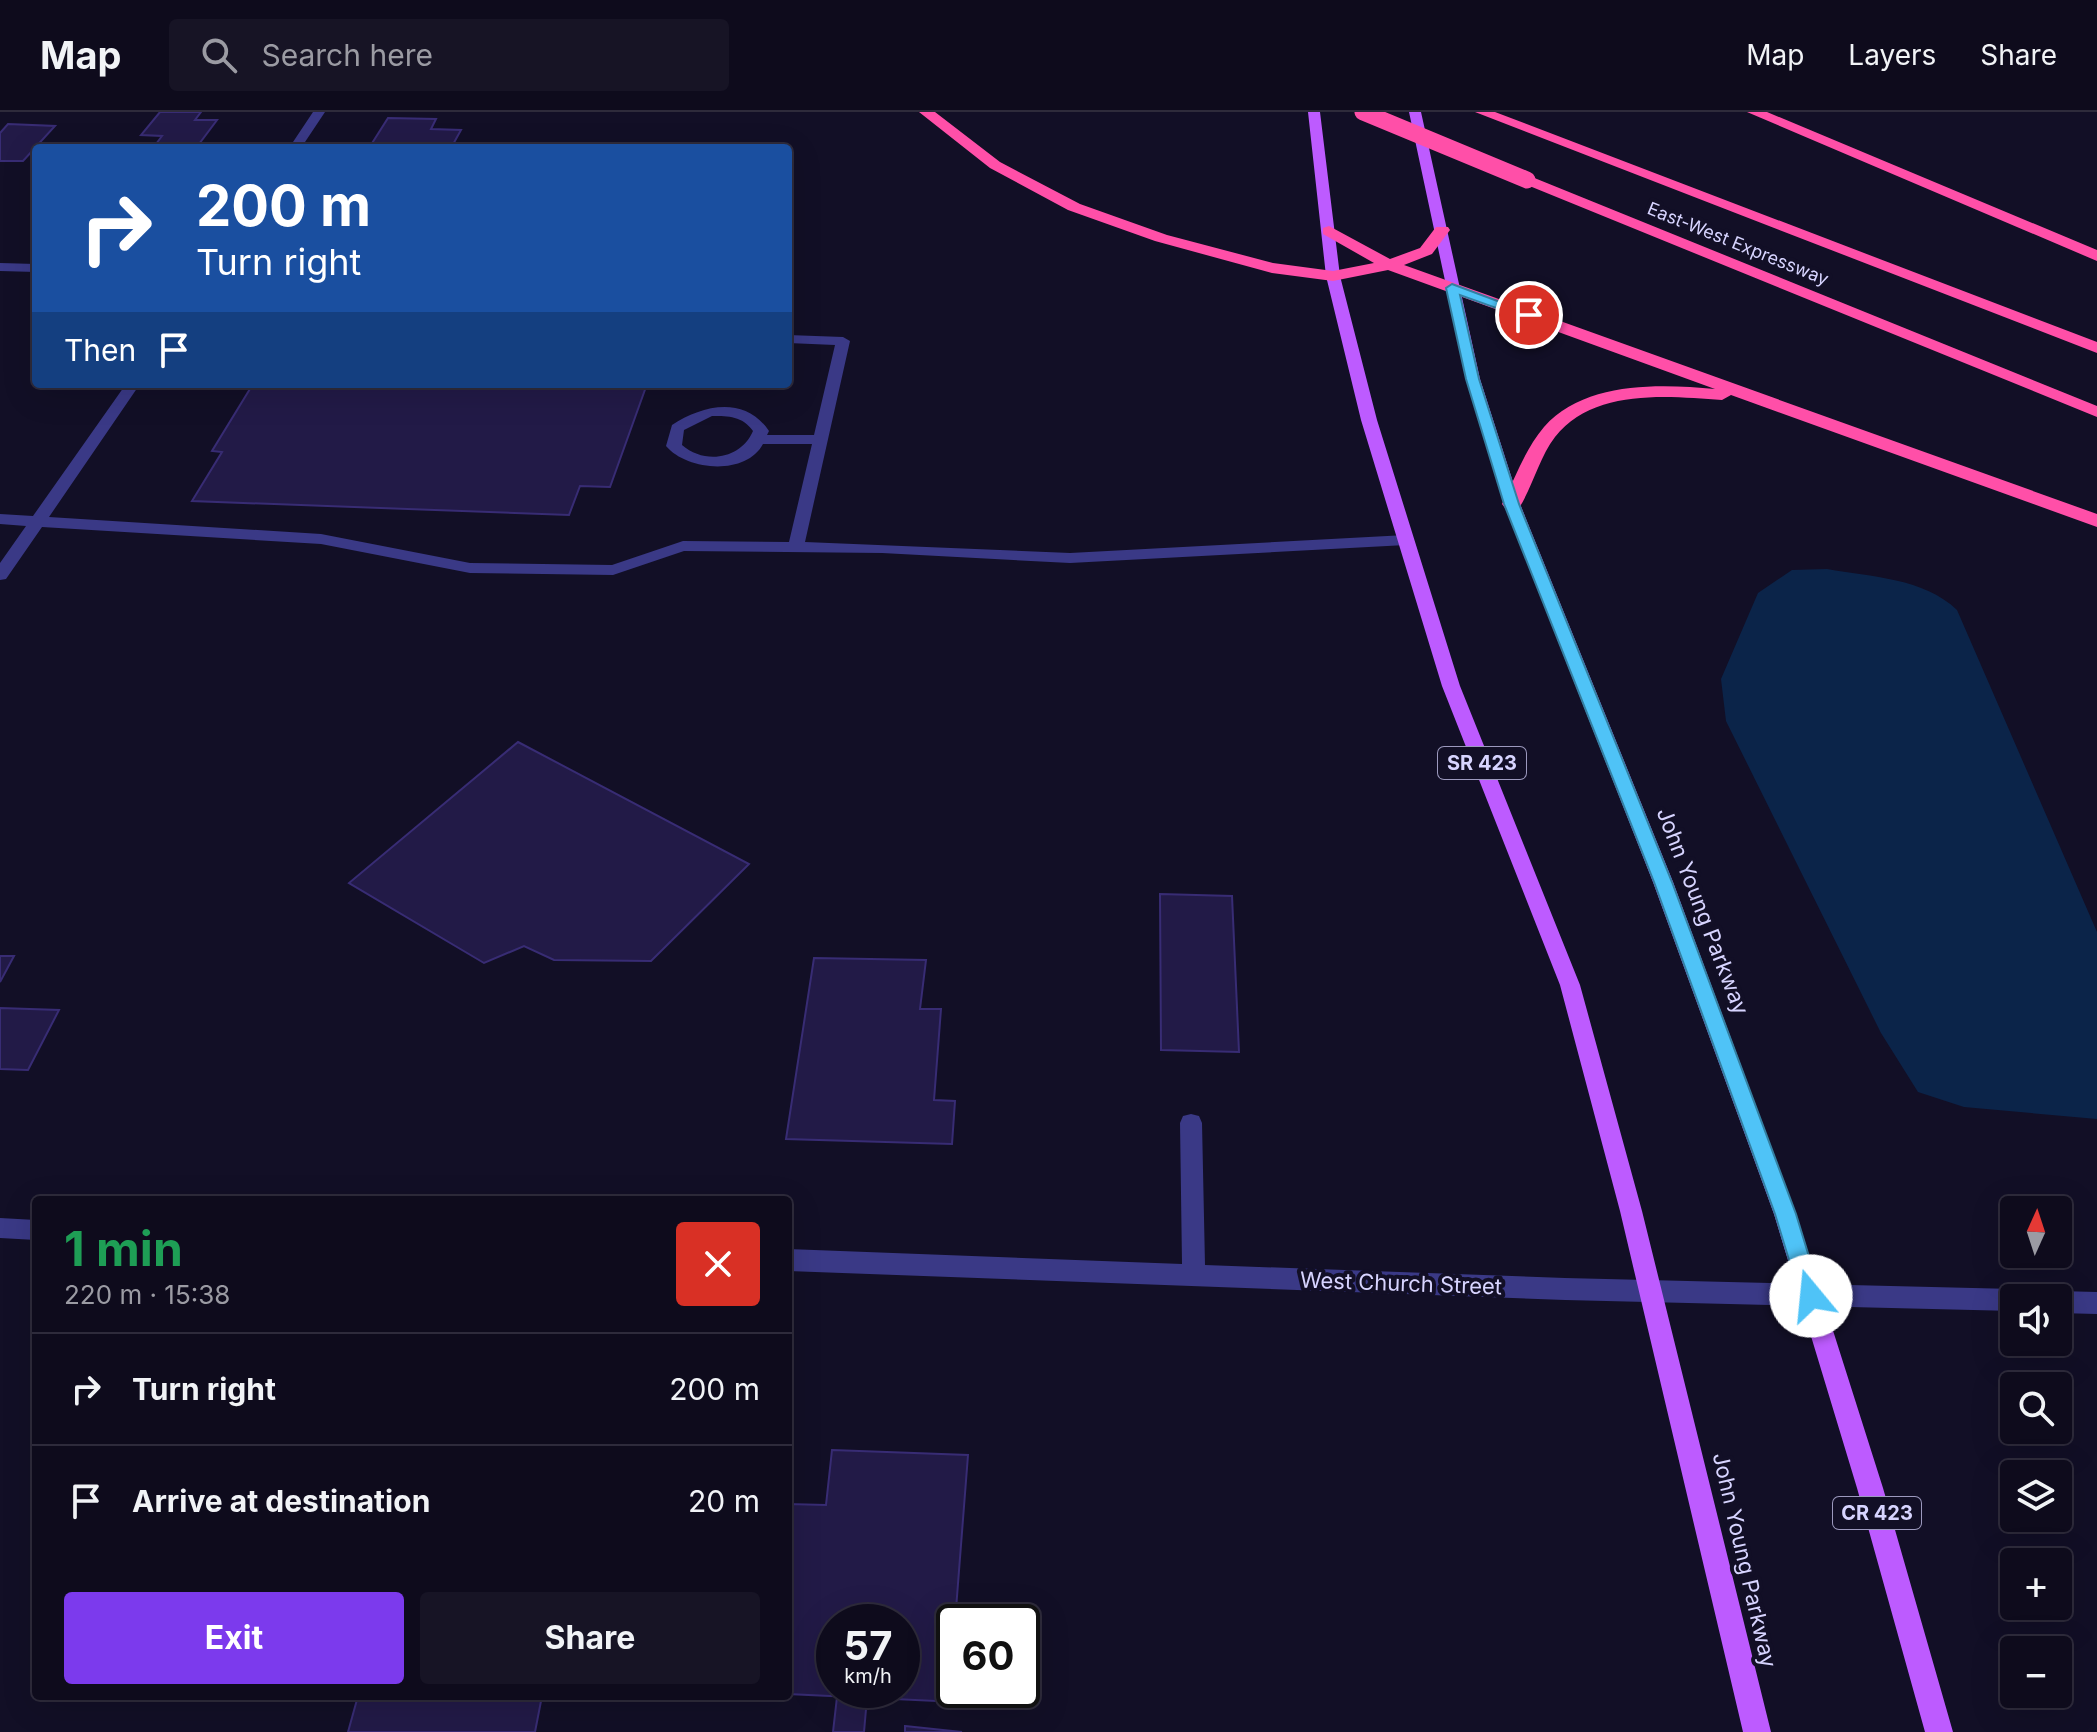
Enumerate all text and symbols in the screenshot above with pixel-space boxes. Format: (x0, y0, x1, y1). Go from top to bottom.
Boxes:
search box (169, 19, 729, 91)
text: Map (40, 32, 121, 78)
icon: search (197, 33, 241, 77)
text: Search here (261, 37, 433, 73)
text: Map (1746, 38, 1804, 72)
text: Layers (1848, 38, 1936, 72)
text: Share (1980, 38, 2057, 72)
text: 200 m (196, 172, 371, 240)
icon: right (64, 176, 168, 280)
street label: East-West Expressway (1645, 198, 1832, 290)
text: Turn right (196, 240, 361, 284)
pin (1495, 281, 1563, 349)
icon: arrive (1507, 293, 1551, 337)
icon: arrive (152, 328, 196, 372)
text: Then (64, 332, 136, 368)
road number: SR 423 (1438, 747, 1526, 779)
street label: John Young Parkway (1652, 804, 1754, 1018)
north arrow (2000, 1196, 2072, 1268)
map controls (2000, 1196, 2072, 1708)
text: 1 min (64, 1219, 183, 1278)
button: close (676, 1222, 760, 1306)
position arrow (1769, 1254, 1853, 1338)
street label: West Church Street (1299, 1266, 1503, 1300)
text: 220 m · 15:38 (64, 1279, 230, 1310)
button: sound (2000, 1284, 2072, 1356)
icon: right (64, 1367, 108, 1411)
text: Turn right (132, 1371, 276, 1407)
text: 200 m (669, 1371, 760, 1407)
button: search (2000, 1372, 2072, 1444)
street label: John Young Parkway (1708, 1450, 1782, 1670)
button: layers (2000, 1460, 2072, 1532)
icon: arrive (64, 1479, 108, 1523)
text: Arrive at destination (132, 1483, 430, 1519)
text: 20 m (688, 1483, 760, 1519)
road number: CR 423 (1833, 1497, 1921, 1529)
button: + (2000, 1548, 2072, 1620)
button: Exit (64, 1592, 404, 1684)
button: Share (420, 1592, 760, 1684)
speed limit sign: 60 (936, 1604, 1040, 1708)
text: 57 (844, 1621, 892, 1670)
button: − (2000, 1636, 2072, 1708)
text: km/h (844, 1664, 892, 1688)

